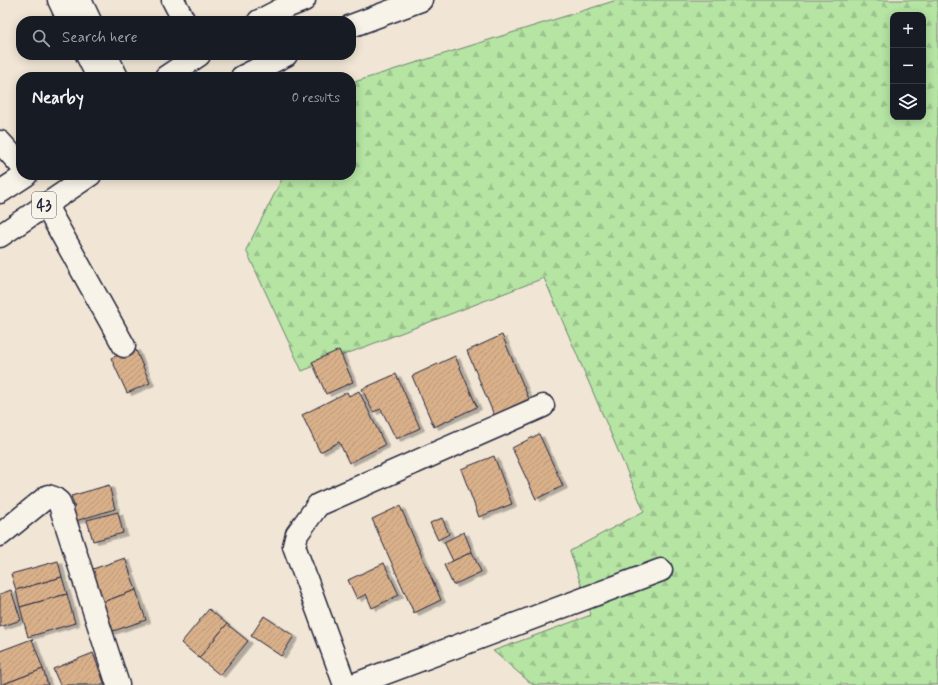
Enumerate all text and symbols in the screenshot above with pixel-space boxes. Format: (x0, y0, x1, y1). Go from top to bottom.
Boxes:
map controls (890, 12, 926, 120)
button: + (890, 12, 926, 48)
search box (16, 16, 356, 60)
icon: search (30, 27, 52, 49)
text: Search here (62, 28, 138, 48)
button: − (890, 48, 926, 84)
button: layers (890, 84, 926, 120)
text: Nearby (32, 87, 84, 109)
text: 0 results (292, 90, 340, 107)
road number: 43 (32, 192, 56, 218)

